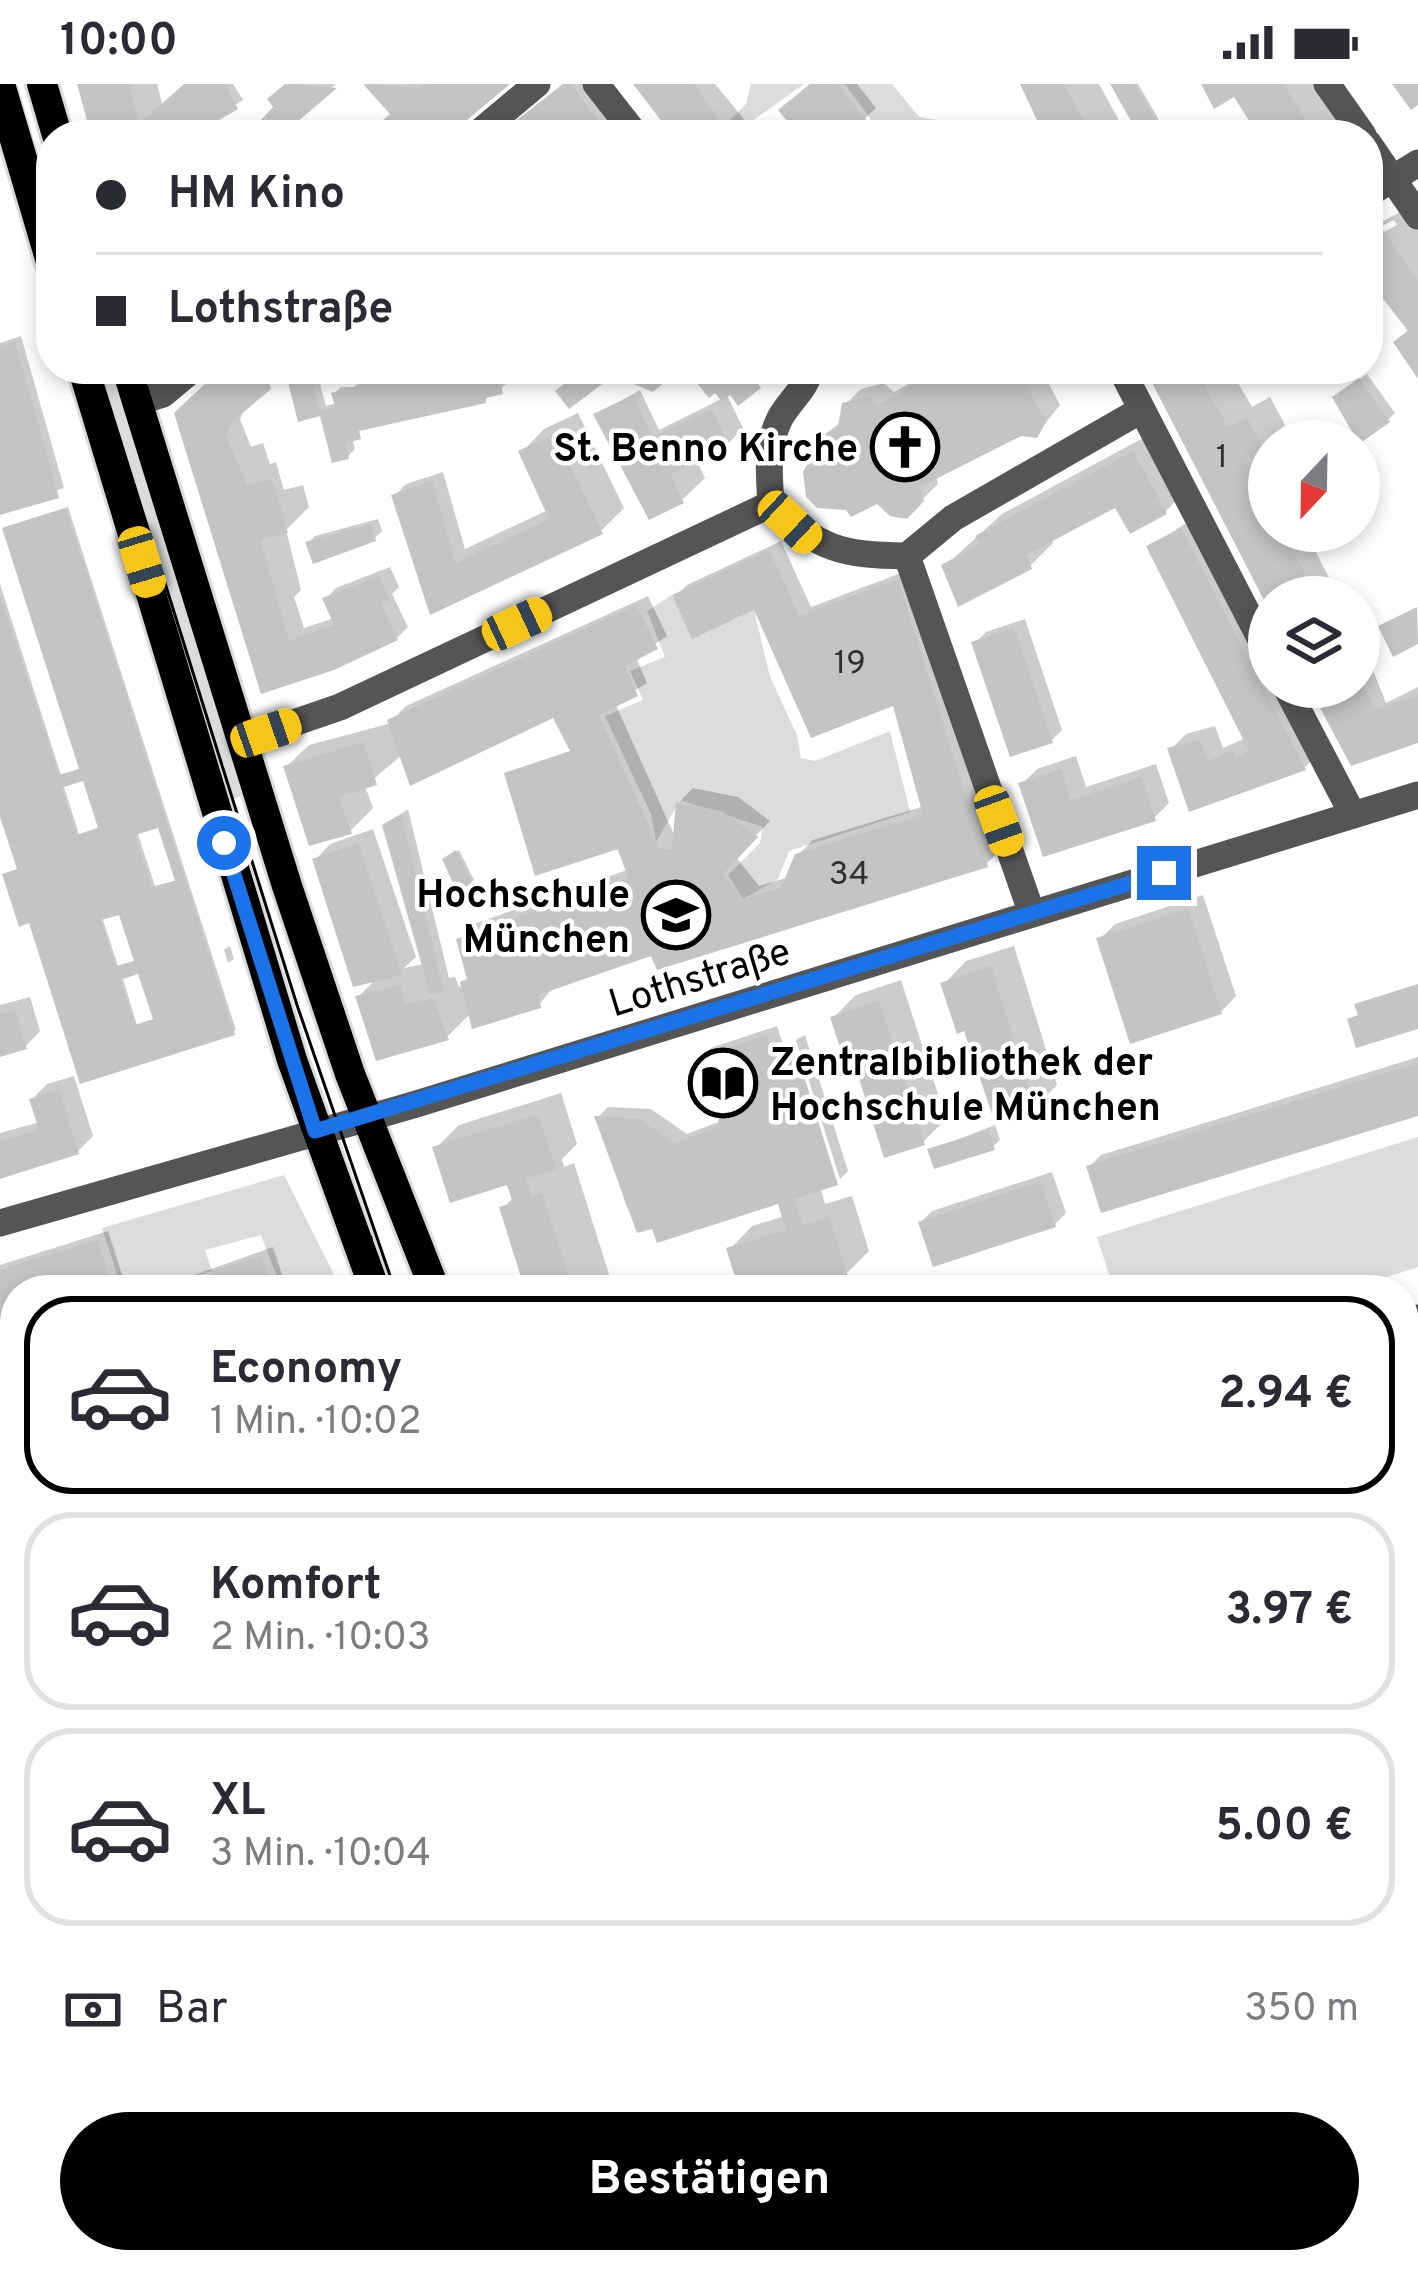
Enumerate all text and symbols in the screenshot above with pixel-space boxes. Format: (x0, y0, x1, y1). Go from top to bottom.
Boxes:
text: 10:00 (60, 14, 178, 71)
text: HM Kino (168, 167, 345, 224)
text: Lothstraße (168, 282, 393, 339)
church icon: St. Benno Kirche (870, 412, 940, 482)
north arrow (1248, 420, 1380, 552)
map controls (1248, 420, 1380, 708)
place label: St. Benno Kirche (553, 427, 858, 476)
house number: 1 (1216, 438, 1228, 480)
car (751, 484, 829, 560)
car (114, 522, 170, 602)
button: layers (1248, 576, 1380, 708)
car (477, 592, 557, 656)
house number: 19 (834, 644, 866, 686)
car (226, 704, 306, 762)
car (970, 781, 1028, 861)
route start (197, 816, 251, 870)
route end (1137, 846, 1191, 900)
house number: 34 (829, 855, 869, 897)
place label: Hochschule München (416, 873, 630, 967)
school or university icon: Hochschule München (641, 880, 711, 950)
street label: Lothstraße (603, 929, 797, 1031)
place label: Zentralbibliothek der Hochschule München (770, 1041, 1161, 1135)
library icon: Zentralbibliothek der Hochschule München (688, 1048, 758, 1118)
icon: car (66, 1341, 174, 1449)
text: Economy (210, 1342, 402, 1399)
text: 2.94 € (1218, 1367, 1353, 1424)
text: 1 Min. · 10:02 (210, 1399, 422, 1448)
icon: car (66, 1557, 174, 1665)
text: Komfort (210, 1558, 382, 1615)
text: 3.97 € (1225, 1583, 1353, 1640)
text: 2 Min. · 10:03 (210, 1615, 431, 1664)
icon: car (66, 1773, 174, 1881)
text: XL (210, 1774, 265, 1831)
text: 5.00 € (1215, 1799, 1353, 1856)
text: 3 Min. · 10:04 (210, 1831, 431, 1880)
icon: cash (60, 1977, 126, 2043)
text: Bar (156, 1982, 228, 2039)
text: 350 m (1244, 1986, 1359, 2035)
button: Bestätigen (60, 2112, 1359, 2250)

